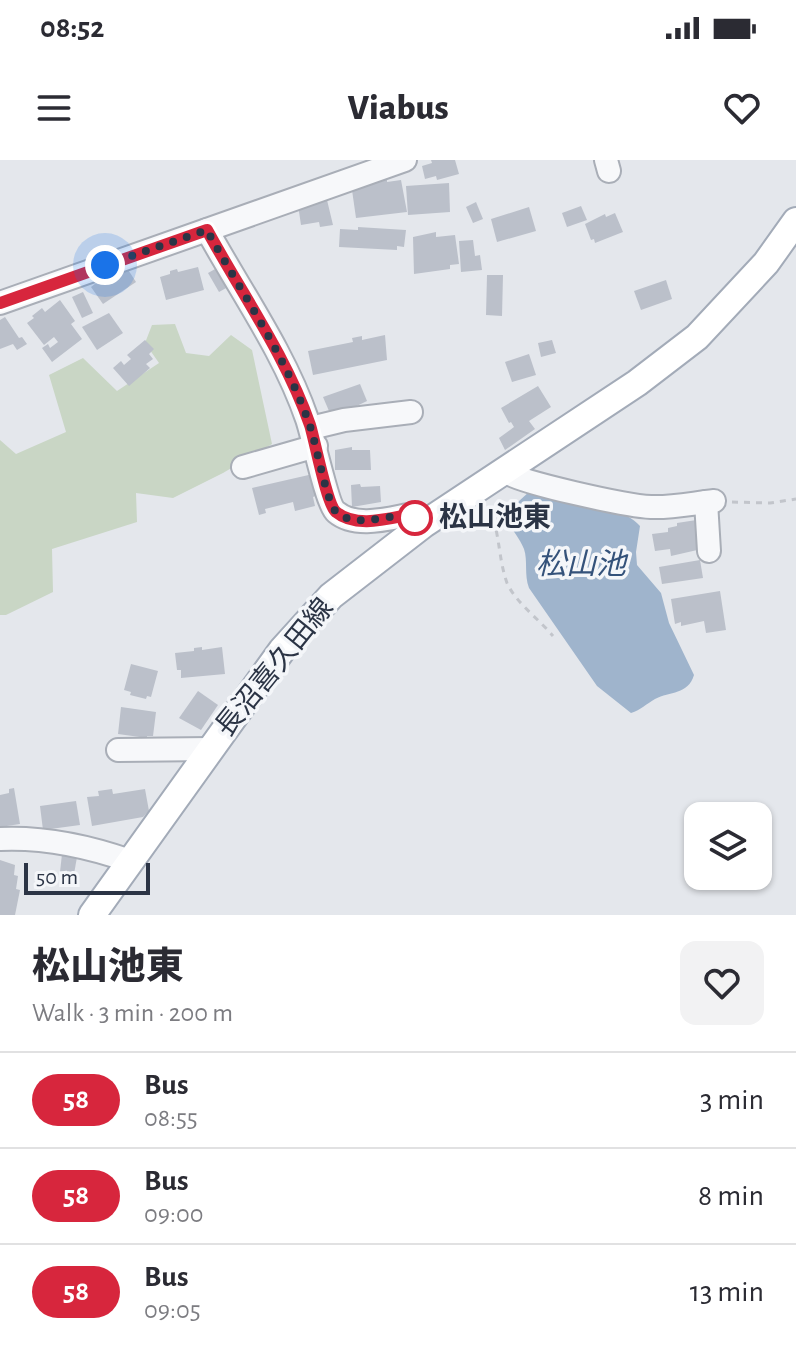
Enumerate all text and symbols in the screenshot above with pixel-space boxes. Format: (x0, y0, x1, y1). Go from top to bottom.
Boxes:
text: 08:52 (40, 13, 104, 43)
icon: menu (32, 86, 76, 130)
icon: heart (720, 86, 764, 130)
text: Viabus (347, 90, 449, 126)
your location (85, 245, 125, 285)
marker: 松山池東 (398, 501, 432, 535)
place label: 松山池東 (439, 502, 551, 532)
water label: 松山池 (536, 548, 629, 580)
street label: 長沼喜久田線 (210, 593, 339, 742)
map controls (684, 802, 772, 890)
button: layers (684, 802, 772, 890)
scale bar (24, 859, 150, 895)
text: 50 m (36, 866, 78, 888)
button: heart (680, 941, 764, 1025)
text: 松山池東 (32, 949, 184, 987)
text: Walk · 3 min · 200 m (32, 1000, 233, 1026)
text: Bus (144, 1070, 189, 1100)
text: 3 min (700, 1085, 764, 1115)
text: 58 (63, 1086, 89, 1114)
text: 08:55 (144, 1105, 198, 1131)
text: Bus (144, 1166, 189, 1196)
text: 8 min (698, 1181, 764, 1211)
text: 58 (63, 1182, 89, 1210)
text: 09:00 (144, 1201, 203, 1227)
text: Bus (144, 1262, 189, 1292)
text: 13 min (690, 1277, 764, 1307)
text: 58 (63, 1278, 89, 1306)
text: 09:05 (144, 1297, 201, 1323)

